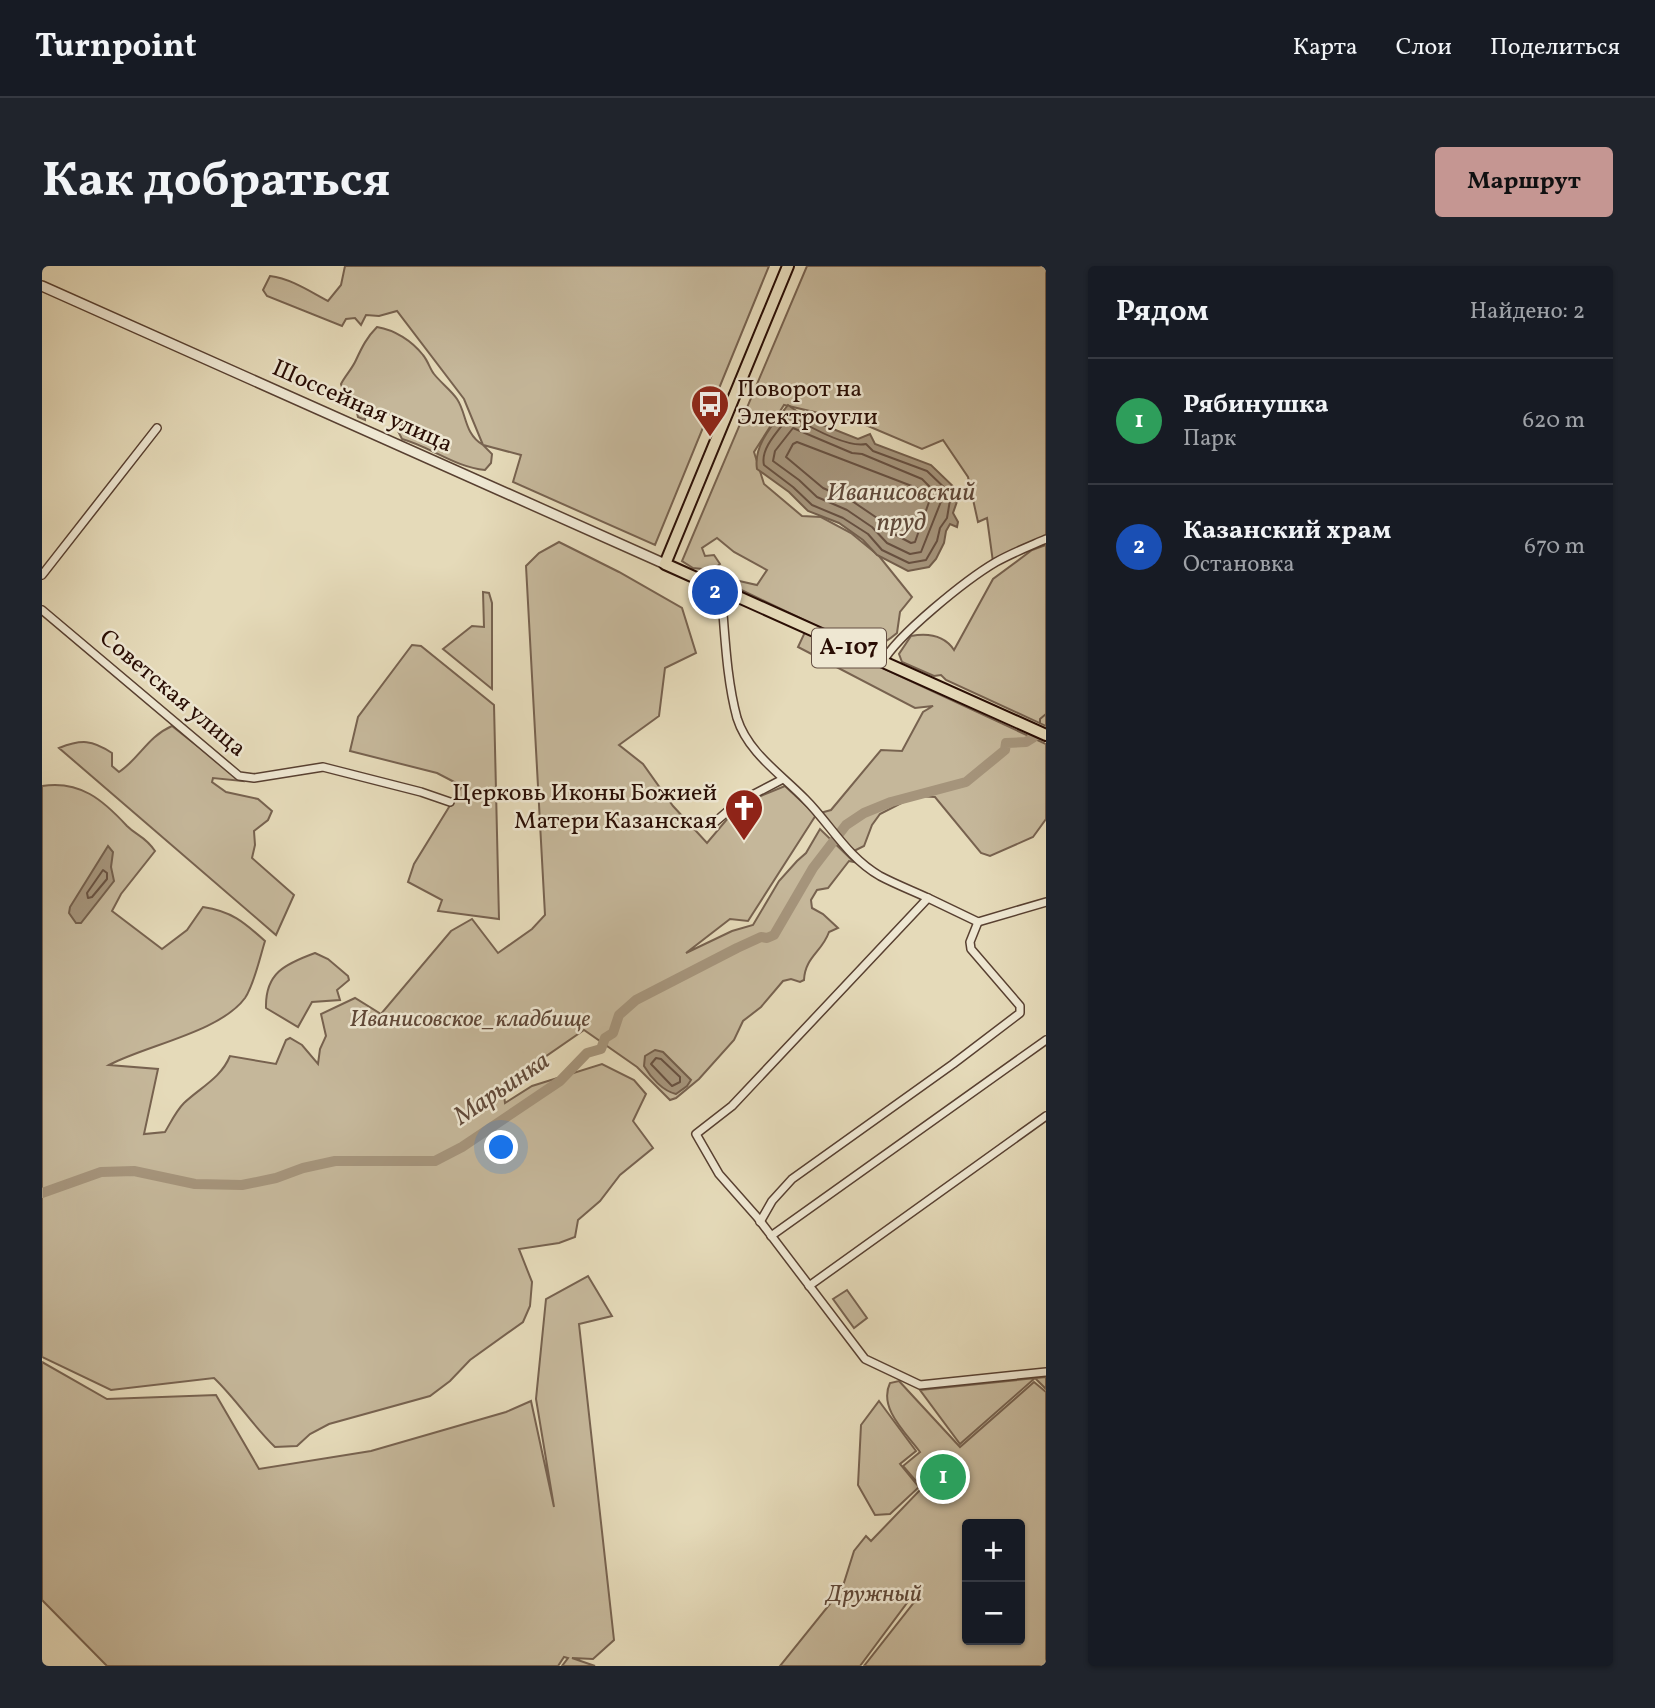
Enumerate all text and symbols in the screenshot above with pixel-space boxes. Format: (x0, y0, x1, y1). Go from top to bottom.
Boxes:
text: Turnpoint (35, 25, 197, 71)
text: Карта (1293, 31, 1358, 65)
text: Слои (1396, 31, 1452, 65)
text: Поделиться (1490, 31, 1620, 65)
button: Маршрут (1435, 147, 1613, 217)
text: Как добраться (42, 148, 390, 217)
text: Рядом (1116, 291, 1209, 333)
text: Найдено: 2 (1470, 296, 1585, 328)
street label: Шоссейная улица (266, 352, 458, 462)
place label: Поворот на Электроугли (737, 373, 878, 435)
bus stop icon: Поворот на Электроугли (689, 383, 731, 438)
text: Рябинушка (1183, 387, 1329, 423)
text: 1 (1134, 405, 1144, 437)
text: 620 m (1522, 405, 1585, 437)
text: Парк (1183, 423, 1236, 455)
water label: Иванисовский пруд (827, 475, 975, 541)
text: Казанский храм (1183, 513, 1391, 549)
text: 2 (1133, 531, 1145, 563)
text: 670 m (1524, 531, 1585, 563)
text: Остановка (1183, 549, 1295, 581)
pin: 2 (692, 566, 738, 618)
street label: Советская улица (91, 622, 253, 766)
road number: А-107 (812, 628, 886, 668)
place label: Церковь Иконы Божией Матери Казанская (452, 777, 717, 839)
church icon: Церковь Иконы Божией Матери Казанская (723, 787, 765, 842)
park label: Иванисовское_кладбище (350, 1003, 591, 1037)
water label: Марьинка (446, 1044, 557, 1135)
your location (484, 1130, 518, 1164)
pin: 1 (920, 1451, 966, 1503)
map controls (962, 1519, 1025, 1645)
button: + (962, 1519, 1025, 1582)
park label: Дружный (824, 1578, 922, 1612)
button: − (962, 1582, 1025, 1645)

